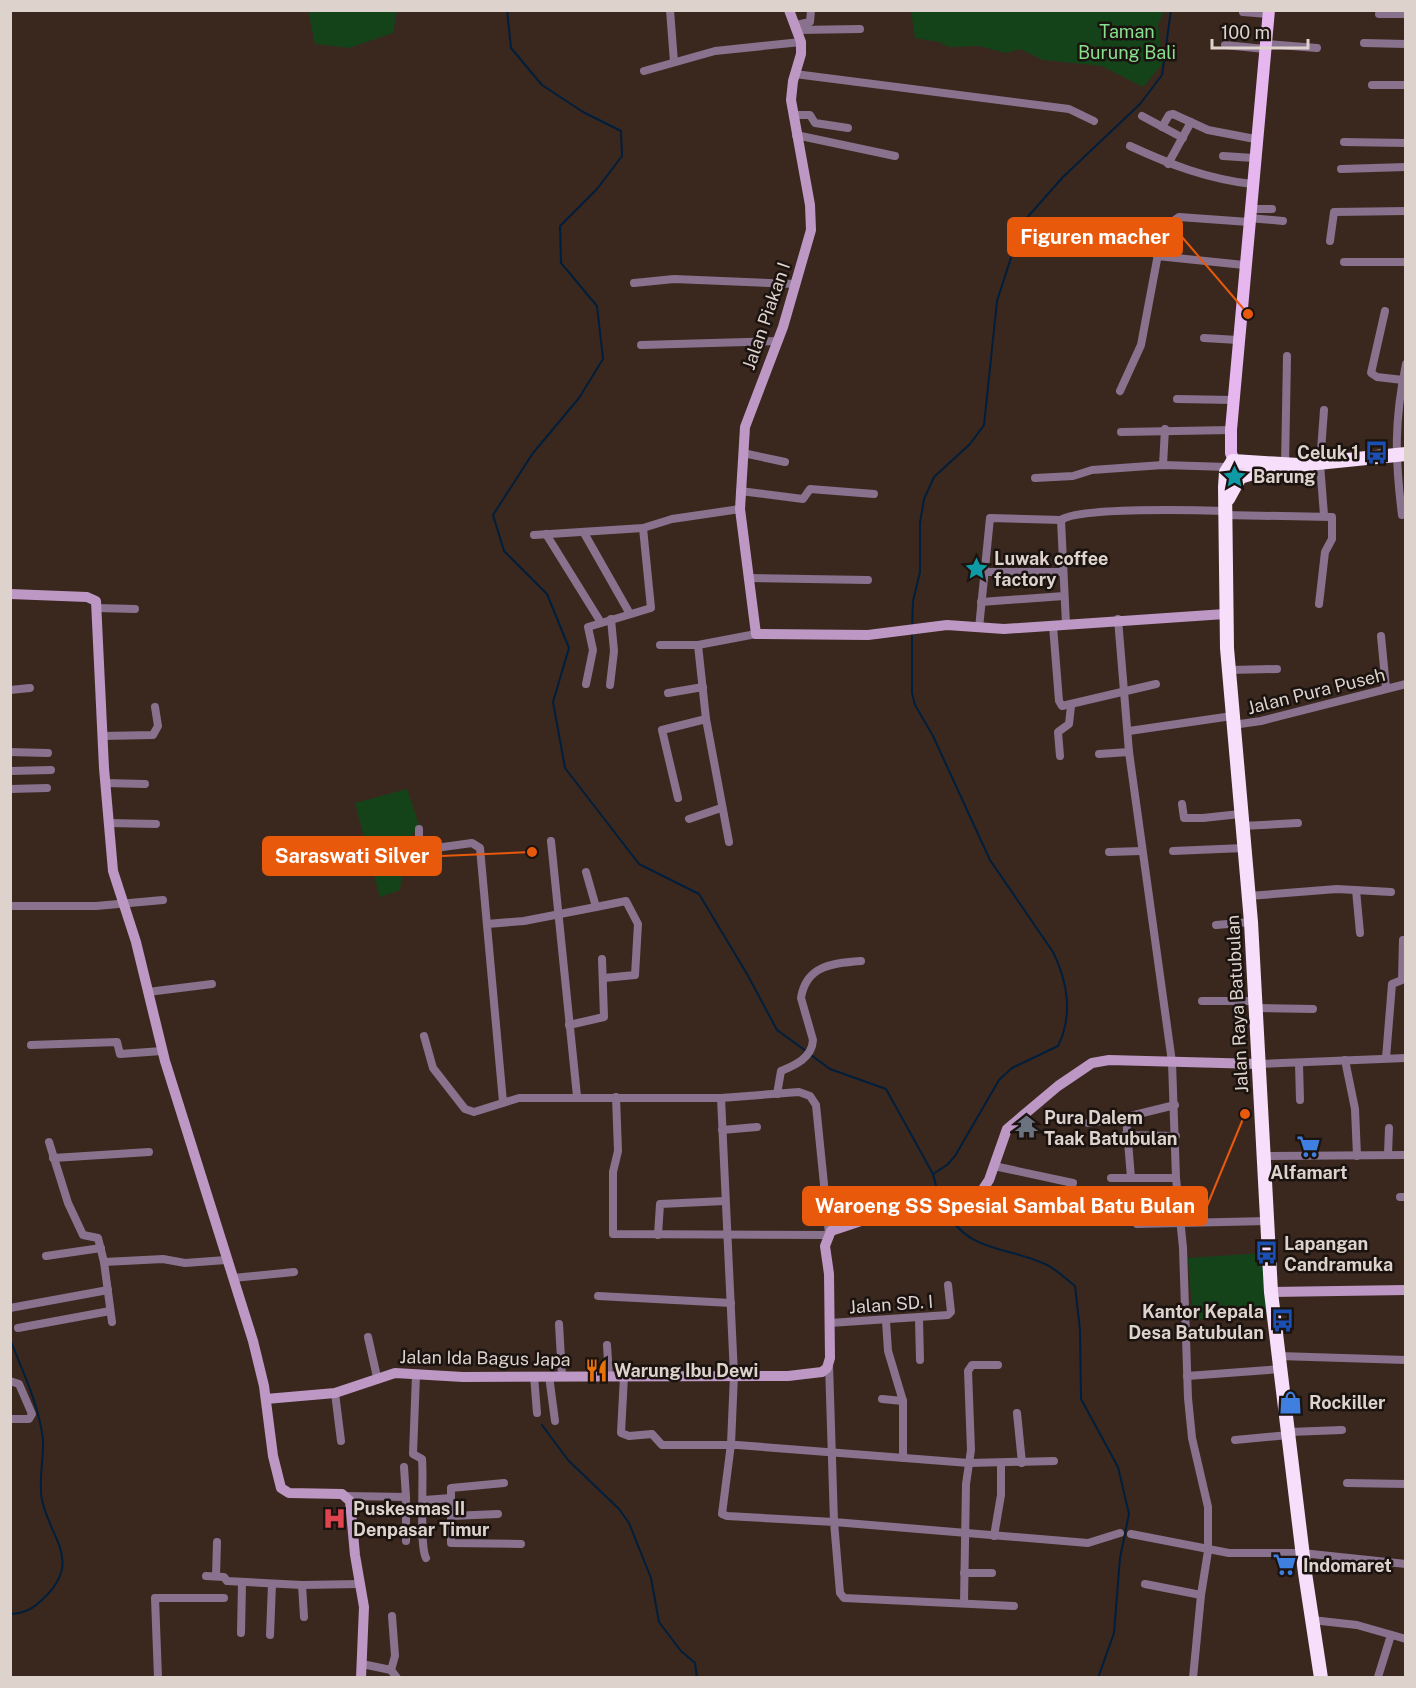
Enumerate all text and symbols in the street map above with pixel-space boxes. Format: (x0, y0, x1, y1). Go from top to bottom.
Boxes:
scale bar (1212, 12, 1308, 50)
park label: Taman Burung Bali (1078, 21, 1176, 63)
text: 100 m (1221, 22, 1270, 43)
callout: Figuren macher (1008, 218, 1182, 256)
text: Figuren macher (1020, 225, 1170, 249)
street label: Jalan Piakan I (738, 259, 794, 373)
bus stop icon: Celuk 1 (1364, 439, 1390, 465)
place label: Celuk 1 (1297, 442, 1359, 463)
place icon: Barung (1222, 463, 1248, 489)
place label: Barung (1253, 466, 1316, 487)
place label: Luwak coffee factory (994, 548, 1108, 590)
place icon: Luwak coffee factory (963, 555, 989, 581)
street label: Jalan Pura Puseh (1245, 664, 1387, 718)
callout: Saraswati Silver (263, 837, 441, 875)
text: Saraswati Silver (275, 844, 429, 868)
street label: Jalan Raya Batubulan (1222, 914, 1252, 1094)
place label: Pura Dalem Taak Batubulan (1044, 1107, 1178, 1149)
temple icon: Pura Dalem Taak Batubulan (1013, 1114, 1039, 1140)
supermarket icon: Alfamart (1296, 1133, 1322, 1159)
place label: Alfamart (1270, 1162, 1348, 1183)
callout: Waroeng SS Spesial Sambal Batu Bulan (803, 1187, 1207, 1225)
text: Waroeng SS Spesial Sambal Batu Bulan (815, 1194, 1195, 1218)
place label: Lapangan Candramuka (1284, 1233, 1393, 1275)
bus stop icon: Lapangan Candramuka (1253, 1240, 1279, 1266)
street label: Jalan SD. I (848, 1291, 934, 1317)
place label: Kantor Kepala Desa Batubulan (1128, 1301, 1264, 1343)
bus stop icon: Kantor Kepala Desa Batubulan (1269, 1308, 1295, 1334)
street label: Jalan Ida Bagus Japa (399, 1346, 571, 1370)
restaurant icon: Warung Ibu Dewi (583, 1357, 609, 1383)
place label: Warung Ibu Dewi (614, 1360, 758, 1381)
shop icon: Rockiller (1278, 1389, 1304, 1415)
place label: Rockiller (1309, 1392, 1386, 1413)
place label: Puskesmas II Denpasar Timur (353, 1498, 490, 1540)
hospital icon: Puskesmas II Denpasar Timur (322, 1505, 348, 1531)
supermarket icon: Indomaret (1272, 1552, 1298, 1578)
place label: Indomaret (1303, 1555, 1392, 1576)

